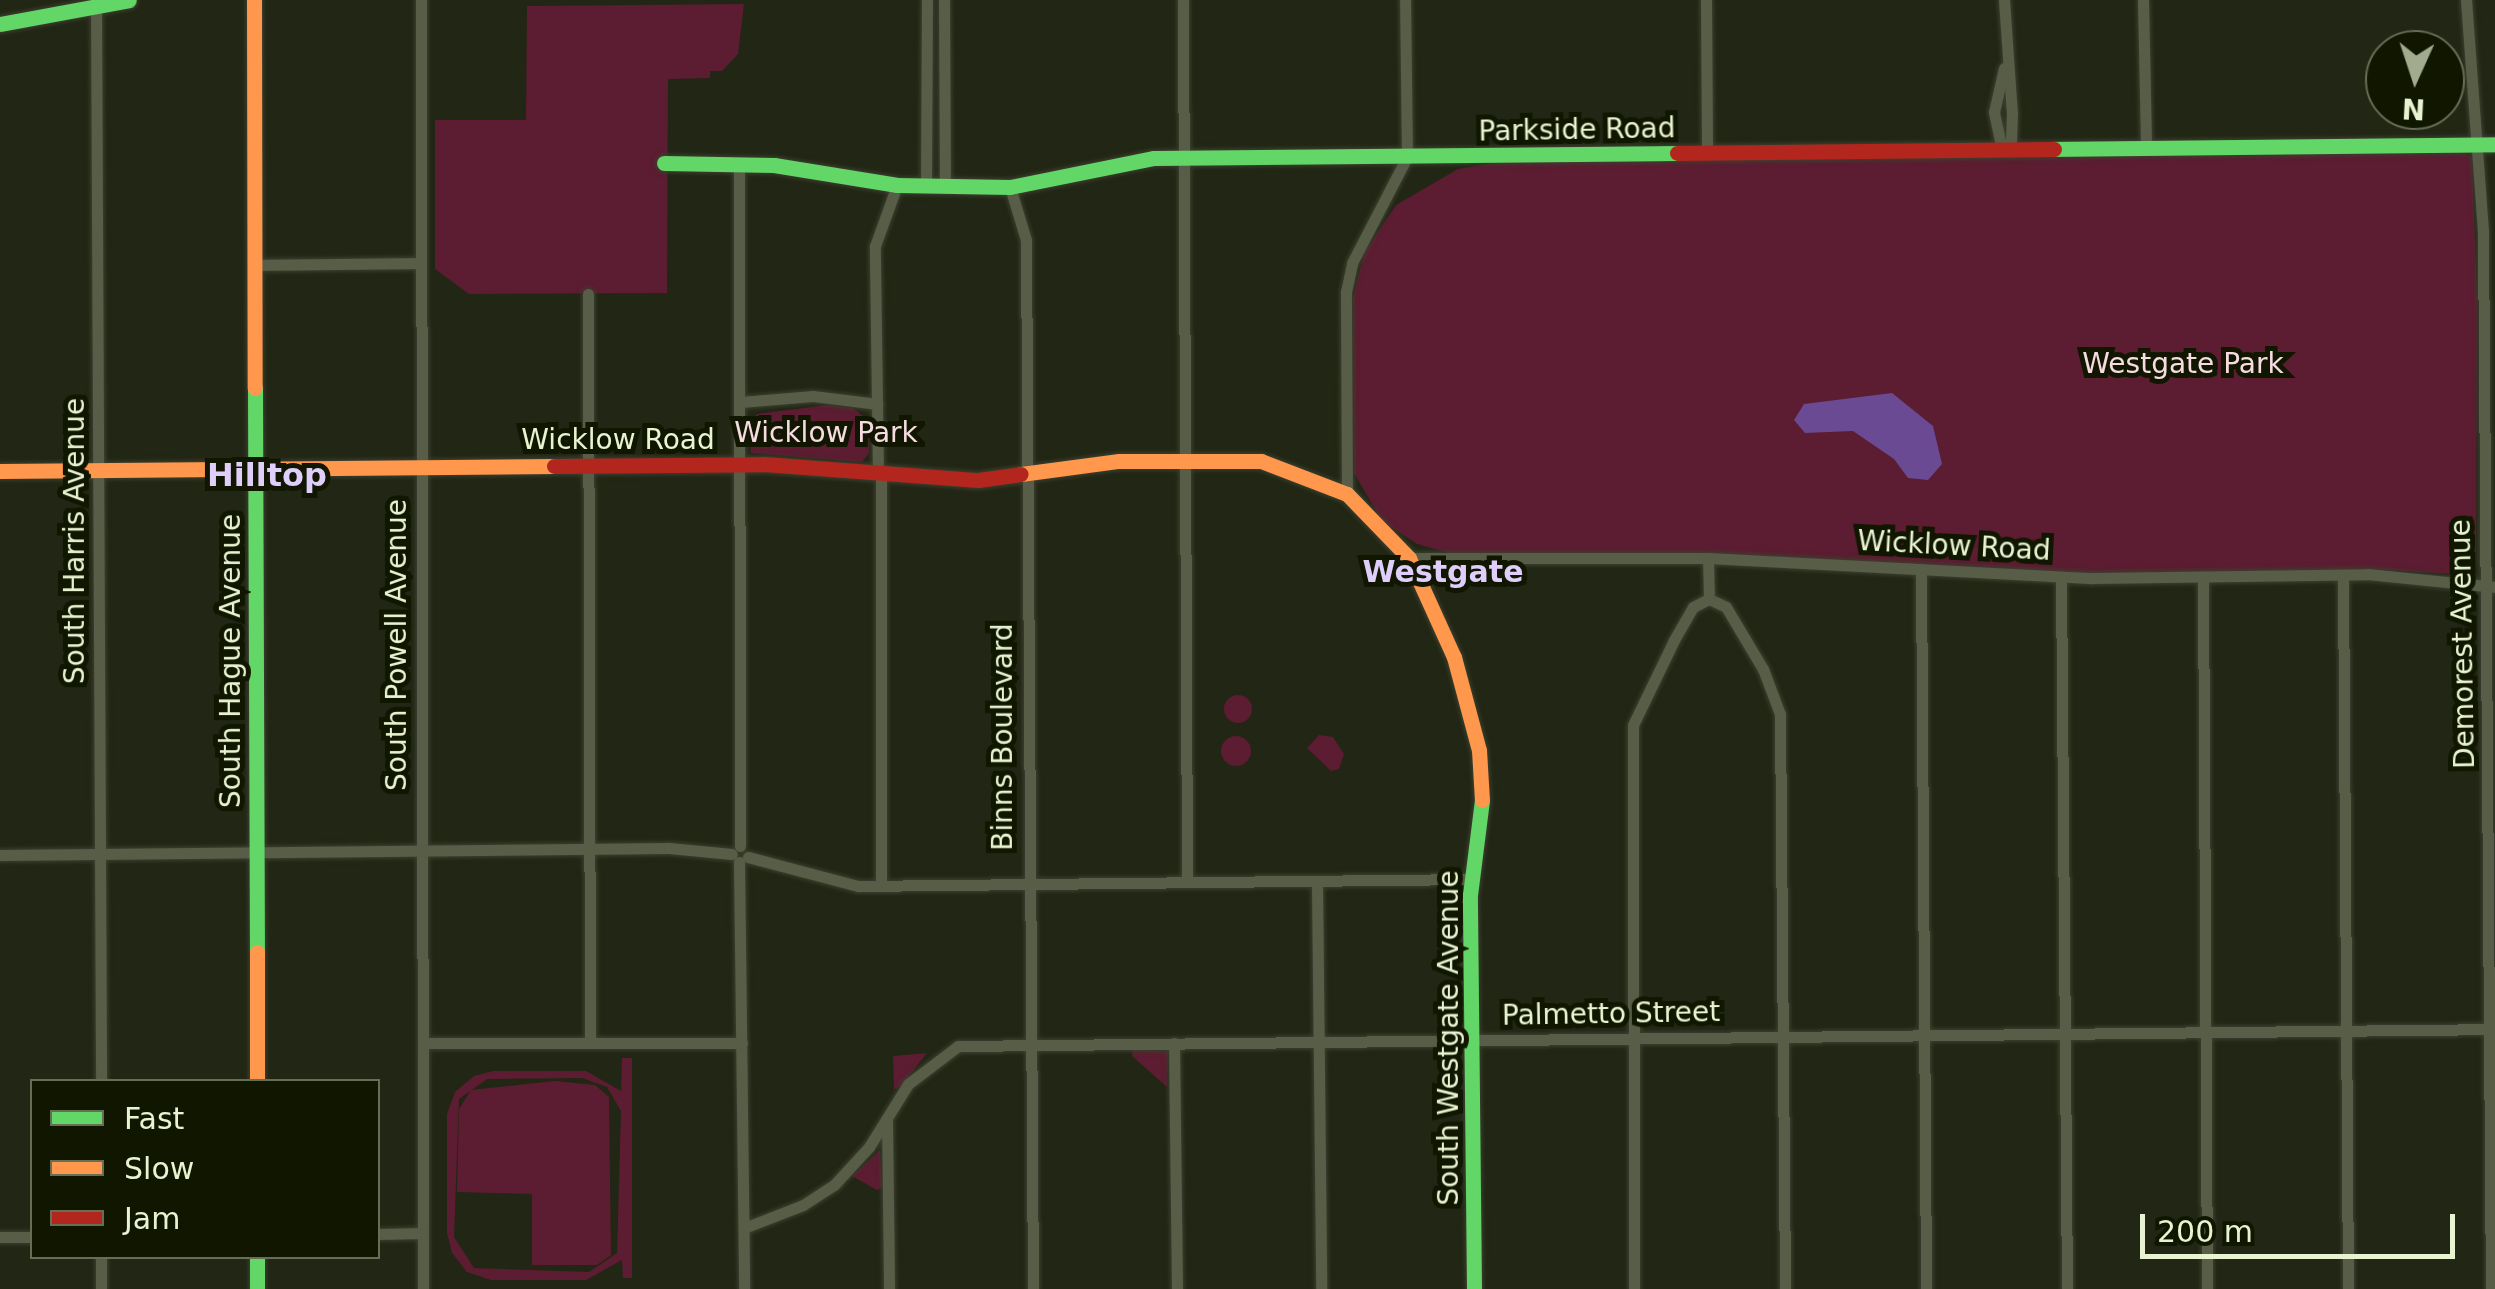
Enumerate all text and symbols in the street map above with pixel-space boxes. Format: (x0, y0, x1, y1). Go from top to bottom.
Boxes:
north arrow (2365, 30, 2465, 130)
text: N (2401, 91, 2426, 126)
street label: Parkside Road (1478, 111, 1676, 149)
park label: Westgate Park (2082, 347, 2284, 381)
street label: South Harris Avenue (58, 398, 92, 684)
park label: Wicklow Park (734, 416, 918, 450)
street label: Wicklow Road (521, 423, 715, 457)
district label: Hilltop (207, 456, 327, 494)
street label: South Powell Avenue (380, 499, 414, 791)
street label: South Hague Avenue (214, 514, 248, 808)
street label: Demorest Avenue (2444, 519, 2482, 769)
street label: Wicklow Road (1857, 524, 2051, 568)
district label: Westgate (1363, 554, 1523, 590)
street label: Binns Boulevard (986, 623, 1020, 851)
street label: South Westgate Avenue (1432, 870, 1466, 1206)
street label: Palmetto Street (1502, 995, 1720, 1033)
legend (30, 1079, 380, 1259)
text: Fast (124, 1101, 184, 1136)
text: Slow (124, 1151, 194, 1186)
scale bar (2145, 1194, 2460, 1256)
text: Jam (124, 1201, 180, 1236)
text: 200 m (2157, 1214, 2253, 1249)

